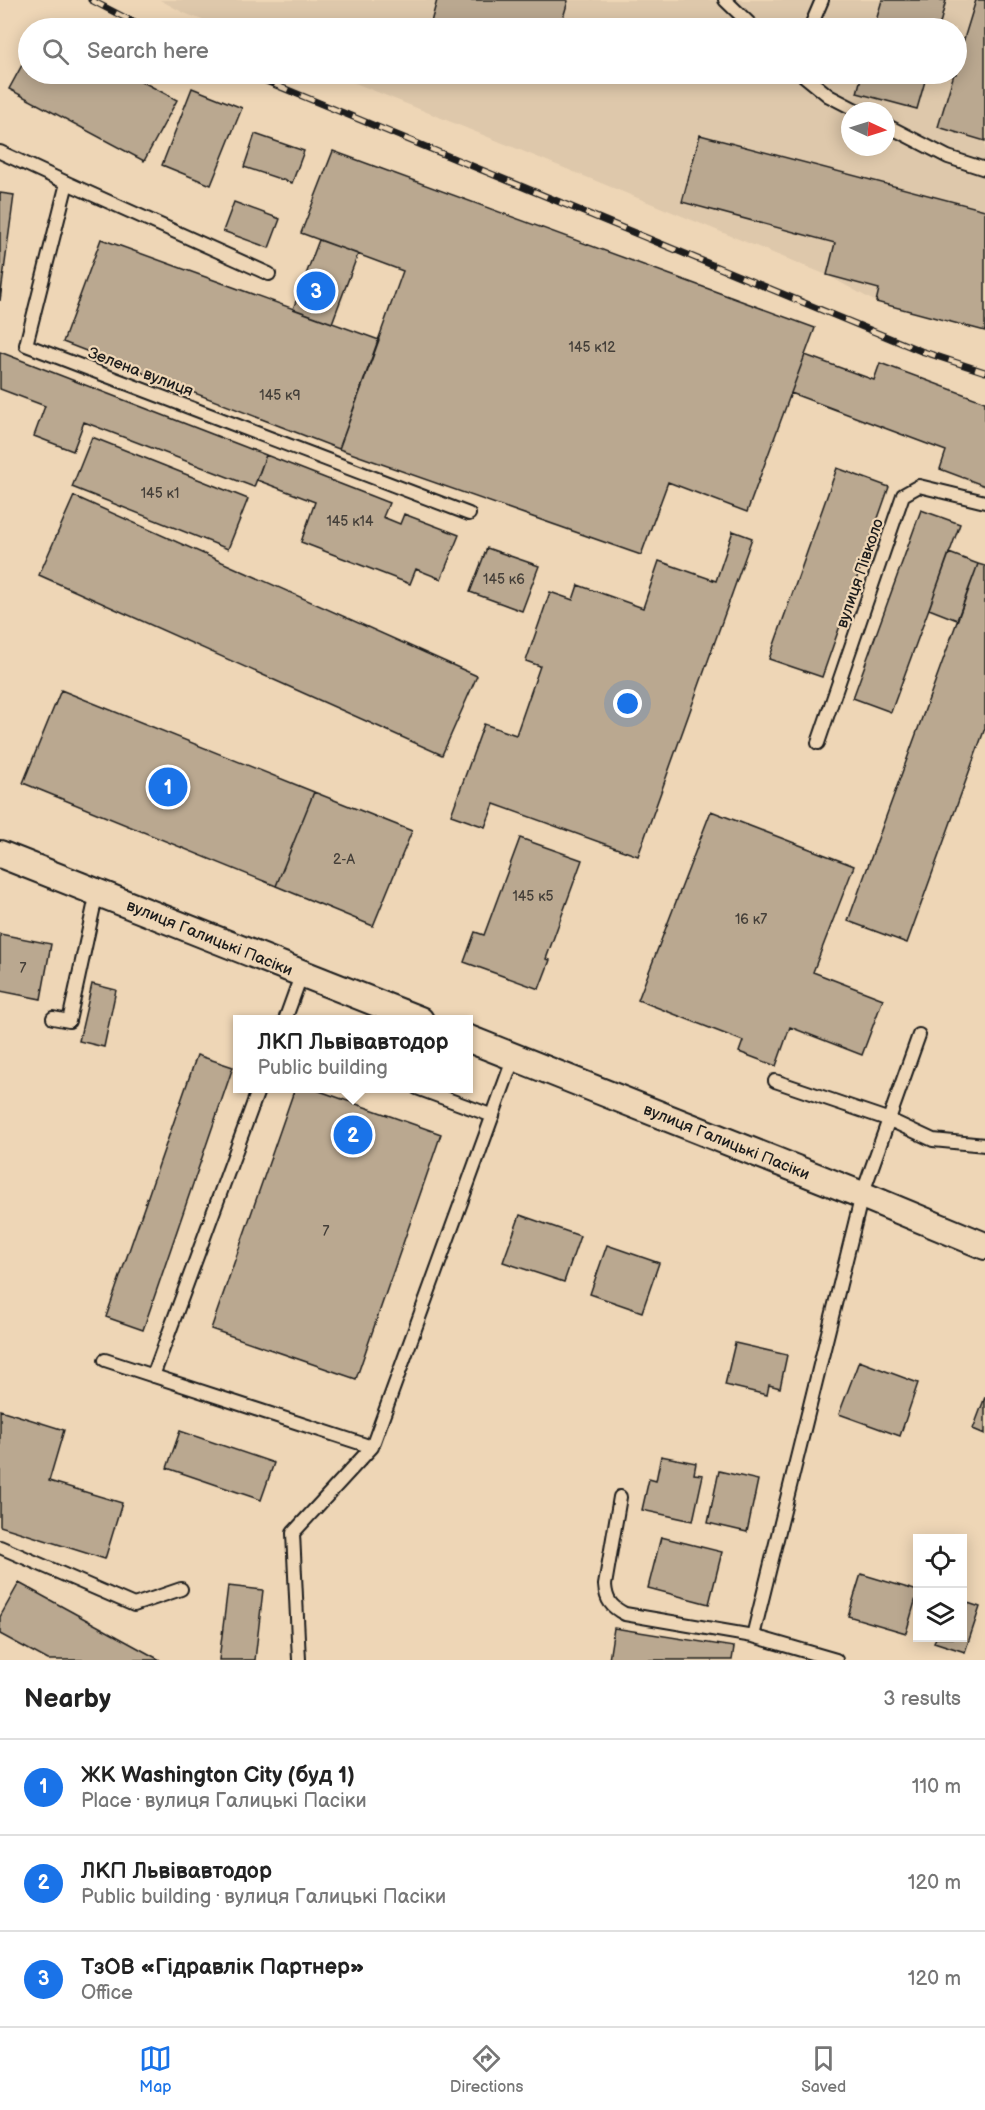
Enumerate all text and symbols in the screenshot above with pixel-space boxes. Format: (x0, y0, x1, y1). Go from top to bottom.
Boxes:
search box (18, 18, 967, 84)
icon: search (39, 35, 72, 68)
text: Search here (87, 38, 209, 65)
north arrow (841, 102, 895, 156)
pin: 3 (296, 268, 336, 314)
house number: 145 к12 (569, 339, 616, 356)
street label: Зелена вулиця (85, 344, 196, 401)
house number: 145 к9 (259, 387, 301, 404)
house number: 145 к1 (141, 485, 179, 502)
house number: 145 к14 (326, 513, 374, 530)
street label: вулиця Півколо (833, 516, 888, 631)
house number: 145 к6 (483, 571, 525, 588)
your location (613, 689, 642, 718)
pin: 1 (148, 764, 188, 810)
house number: 2-А (333, 851, 355, 868)
house number: 145 к5 (512, 888, 554, 905)
street label: вулиця Галицькі Пасіки (124, 896, 295, 980)
house number: 16 к7 (735, 911, 767, 928)
house number: 7 (20, 960, 27, 977)
popup (233, 1015, 473, 1093)
text: ЛКП Львівавтодор (258, 1029, 448, 1056)
text: Public building (258, 1056, 388, 1080)
street label: вулиця Галицькі Пасіки (641, 1100, 812, 1184)
pin: 2 (334, 1112, 372, 1158)
house number: 7 (323, 1223, 330, 1240)
map controls (913, 1534, 967, 1642)
button: locate (913, 1534, 967, 1588)
button: layers (913, 1588, 967, 1642)
text: Nearby (24, 1684, 111, 1715)
text: 3 results (883, 1687, 961, 1711)
text: ЖК Washington City (буд 1) (81, 1762, 355, 1789)
text: 1 (39, 1775, 48, 1799)
text: 110 m (912, 1775, 961, 1799)
text: Place · вулиця Галицькі Пасіки (81, 1789, 367, 1813)
text: ЛКП Львівавтодор (81, 1858, 272, 1885)
text: 2 (38, 1871, 49, 1895)
text: 120 m (908, 1871, 961, 1895)
text: Public building · вулиця Галицькі Пасіки (81, 1885, 446, 1909)
text: ТзОВ «Гідравлік Партнер» (81, 1954, 364, 1981)
text: 3 (38, 1967, 49, 1991)
text: 120 m (908, 1967, 961, 1991)
text: Office (81, 1981, 133, 2005)
tab: Map (139, 2042, 172, 2097)
tab: Directions (450, 2042, 523, 2097)
tab: Saved (801, 2042, 846, 2097)

